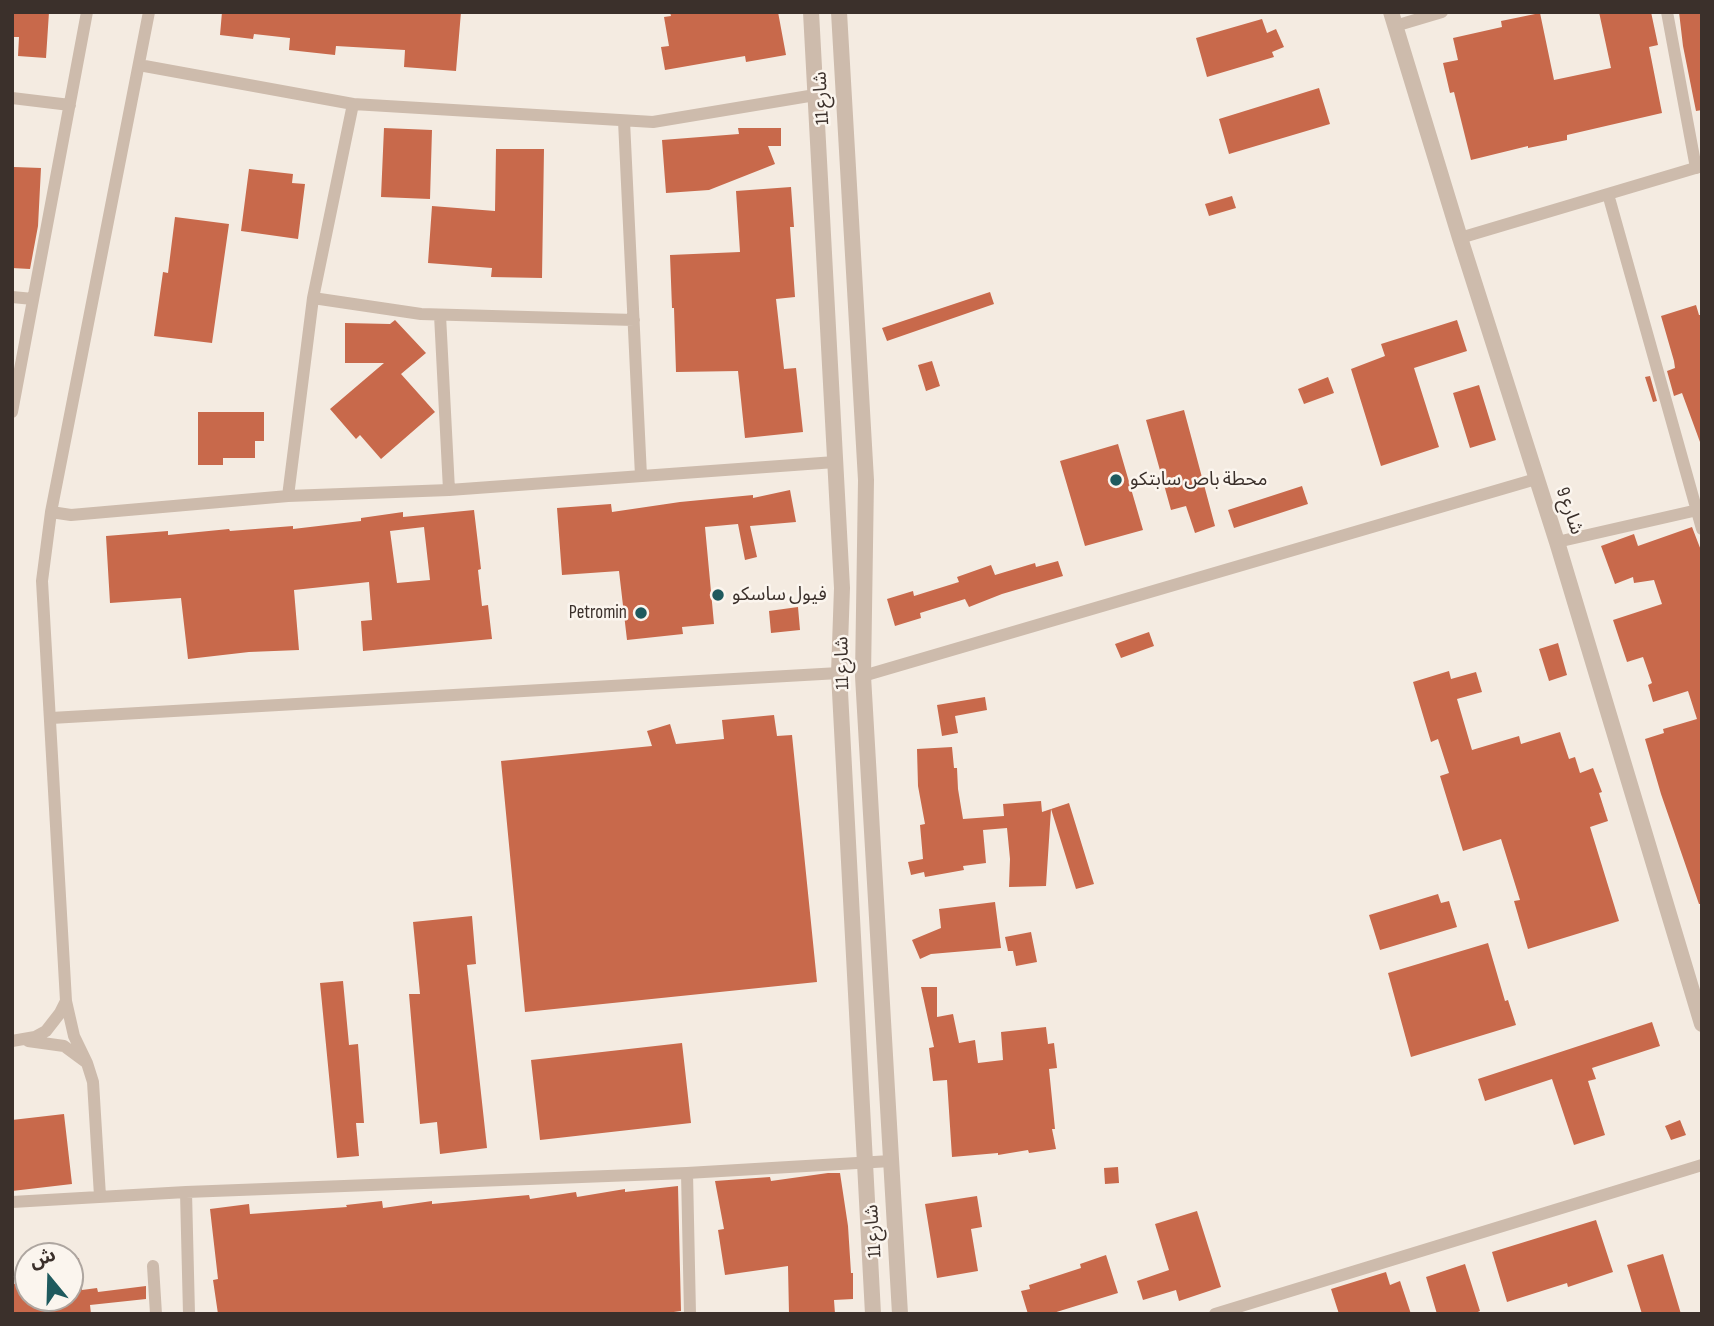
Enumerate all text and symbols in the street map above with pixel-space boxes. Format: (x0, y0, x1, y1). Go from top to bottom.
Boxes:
street label: شارع 11 (809, 71, 835, 125)
place label: محطة باص سابتكو (1130, 469, 1268, 491)
marker: محطة باص سابتكو (1108, 472, 1124, 488)
street label: شارع 9 (1550, 484, 1588, 538)
place label: فيول ساسكو (732, 584, 827, 606)
marker: فيول ساسكو (710, 587, 726, 603)
place label: Petromin (569, 602, 627, 624)
marker: Petromin (633, 605, 649, 621)
street label: شارع 11 (831, 636, 855, 690)
street label: شارع 11 (861, 1204, 887, 1258)
north arrow (14, 1242, 84, 1312)
text: ش (27, 1243, 59, 1274)

